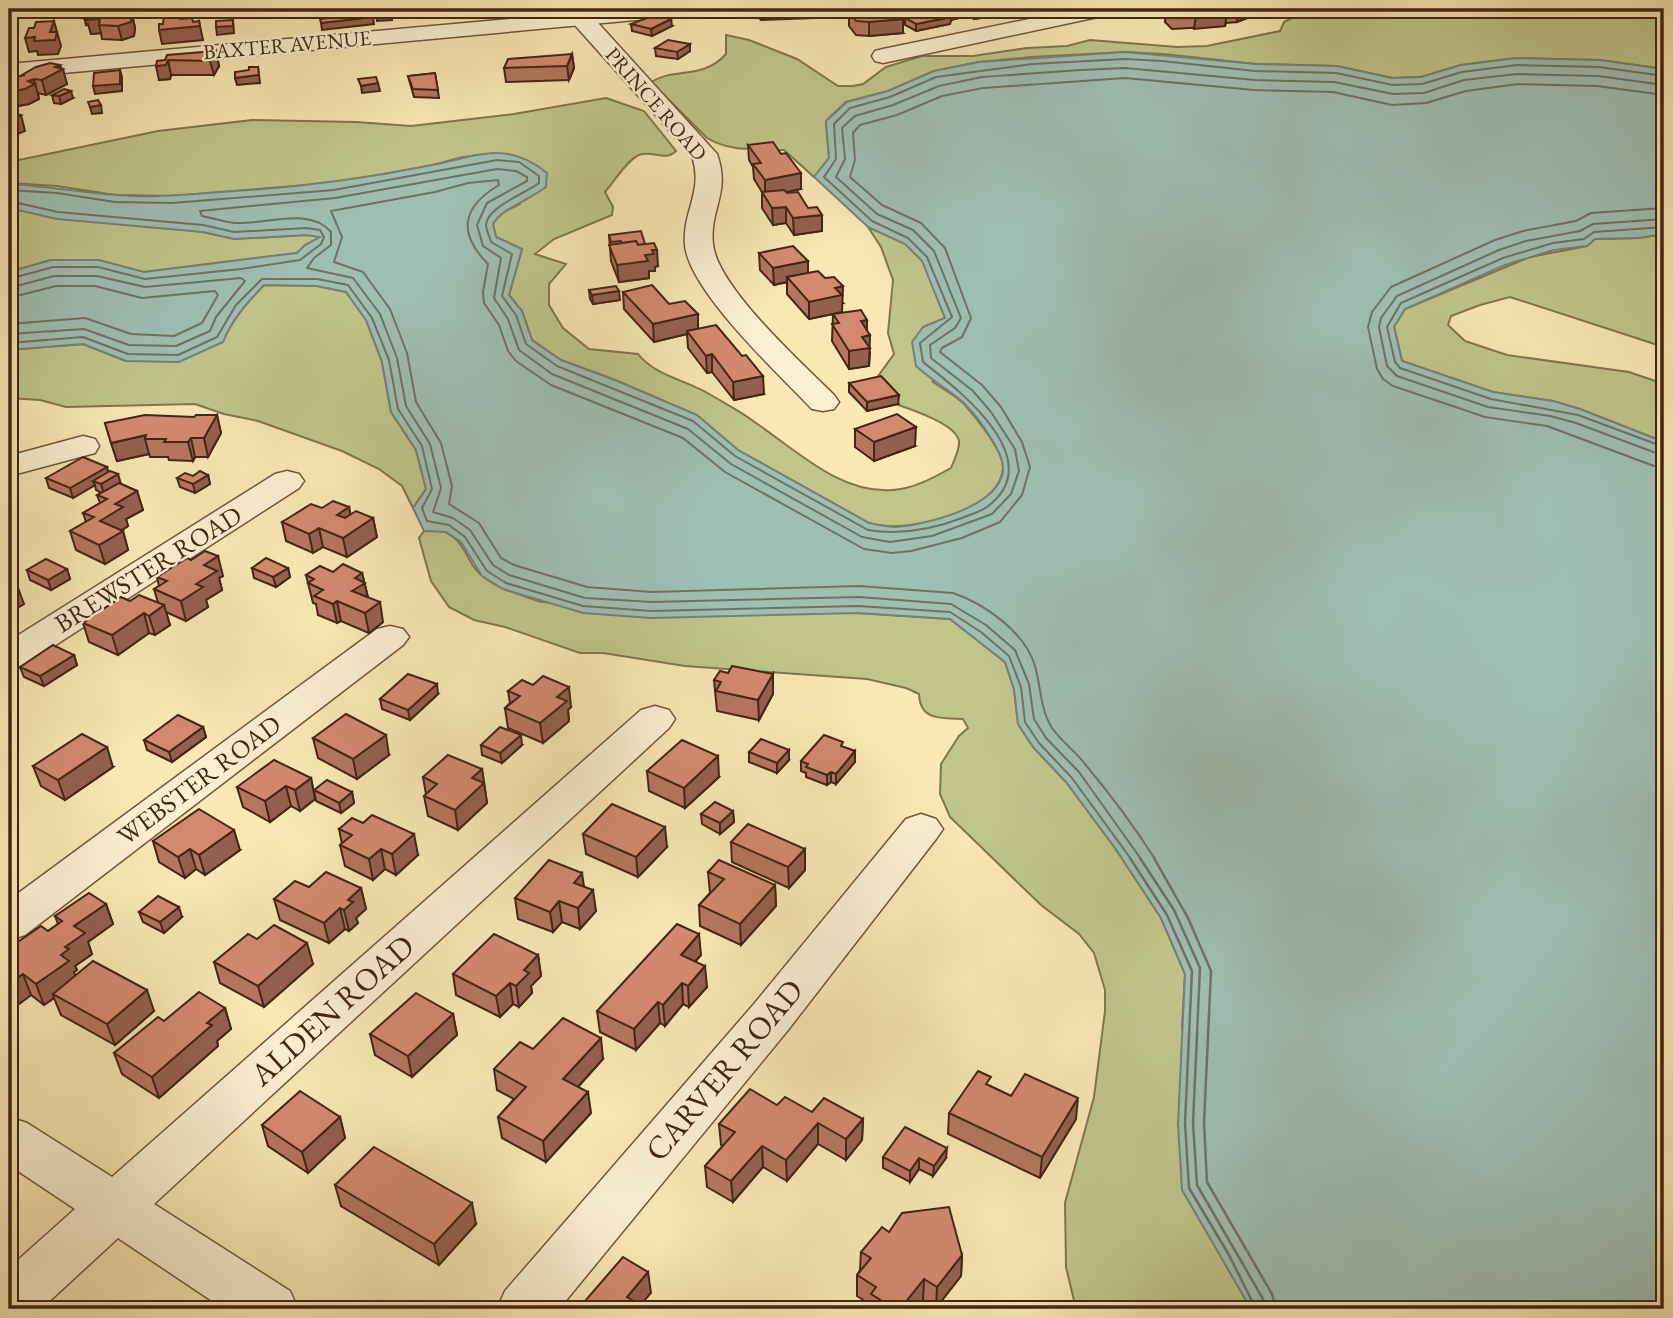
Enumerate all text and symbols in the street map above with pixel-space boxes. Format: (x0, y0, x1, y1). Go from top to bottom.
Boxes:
street label: BAXTER AVENUE (202, 24, 372, 65)
street label: PRINCE ROAD (600, 41, 713, 166)
street label: BREWSTER ROAD (48, 498, 248, 640)
street label: WEBSTER ROAD (110, 707, 288, 853)
street label: ALDEN ROAD (240, 925, 423, 1096)
street label: CARVER ROAD (635, 970, 813, 1170)

